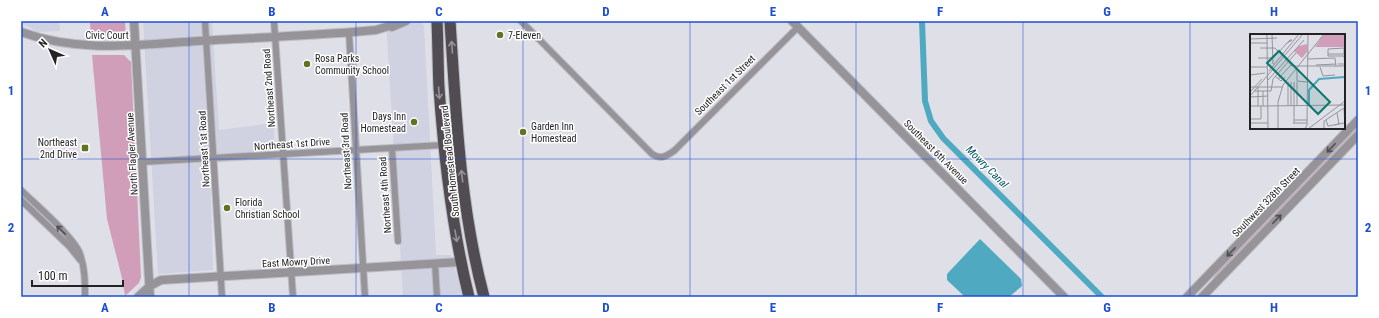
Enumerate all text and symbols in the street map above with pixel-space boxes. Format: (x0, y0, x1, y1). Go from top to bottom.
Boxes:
text: A (101, 4, 109, 19)
text: B (268, 4, 276, 19)
text: C (435, 4, 443, 19)
text: D (602, 4, 610, 19)
text: E (770, 4, 777, 19)
text: F (937, 4, 943, 19)
text: G (1103, 4, 1111, 19)
text: H (1270, 4, 1278, 19)
north arrow (30, 30, 70, 70)
street label: Civic Court (85, 30, 129, 41)
marker: 7-Eleven (495, 30, 505, 40)
place label: 7-Eleven (508, 30, 541, 41)
inset map (1250, 34, 1345, 129)
text: N (36, 36, 50, 50)
one-way arrow (448, 41, 455, 54)
street label: Northeast 2nd Road (261, 48, 277, 128)
place label: Rosa Parks Community School (315, 53, 389, 76)
street label: Southeast 1st Street (693, 53, 757, 117)
marker: Rosa Parks Community School (302, 59, 312, 69)
text: 1 (8, 83, 14, 98)
text: 1 (1365, 83, 1371, 98)
one-way arrow (436, 86, 443, 99)
street label: South Homestead Boulevard (439, 105, 461, 217)
street label: Northeast 1st Road (197, 111, 211, 187)
place label: Days Inn Homestead (361, 111, 406, 134)
street label: North Flagler Avenue (124, 112, 140, 195)
street label: Northeast 3rd Road (338, 112, 354, 190)
marker: Days Inn Homestead (409, 117, 419, 127)
street label: Southeast 6th Avenue (902, 118, 970, 186)
place label: Garden Inn Homestead (531, 121, 576, 144)
marker: Garden Inn Homestead (518, 127, 528, 137)
street label: Northeast 1st Drive (254, 136, 331, 152)
place label: Northeast 2nd Drive (38, 137, 77, 160)
marker: Northeast 2nd Drive (80, 143, 90, 153)
water label: Mowry Canal (963, 143, 1011, 191)
one-way arrow (1326, 143, 1336, 153)
street label: Northeast 4th Road (377, 156, 393, 234)
street label: Southwest 328th Street (1230, 165, 1302, 239)
one-way arrow (458, 170, 466, 183)
place label: Florida Christian School (235, 197, 300, 220)
marker: Florida Christian School (222, 203, 232, 213)
one-way arrow (1272, 214, 1282, 224)
text: 2 (8, 220, 15, 235)
text: 2 (1365, 220, 1372, 235)
one-way arrow (56, 225, 66, 235)
one-way arrow (452, 229, 460, 242)
one-way arrow (1227, 247, 1236, 257)
street label: East Mowry Drive (262, 255, 331, 269)
scale bar (32, 262, 123, 288)
text: 100 m (38, 269, 68, 283)
text: A (101, 300, 109, 315)
text: B (268, 300, 276, 315)
text: C (435, 300, 443, 315)
text: D (602, 300, 610, 315)
text: E (770, 300, 777, 315)
text: F (937, 300, 943, 315)
text: G (1103, 300, 1111, 315)
text: H (1270, 300, 1278, 315)

